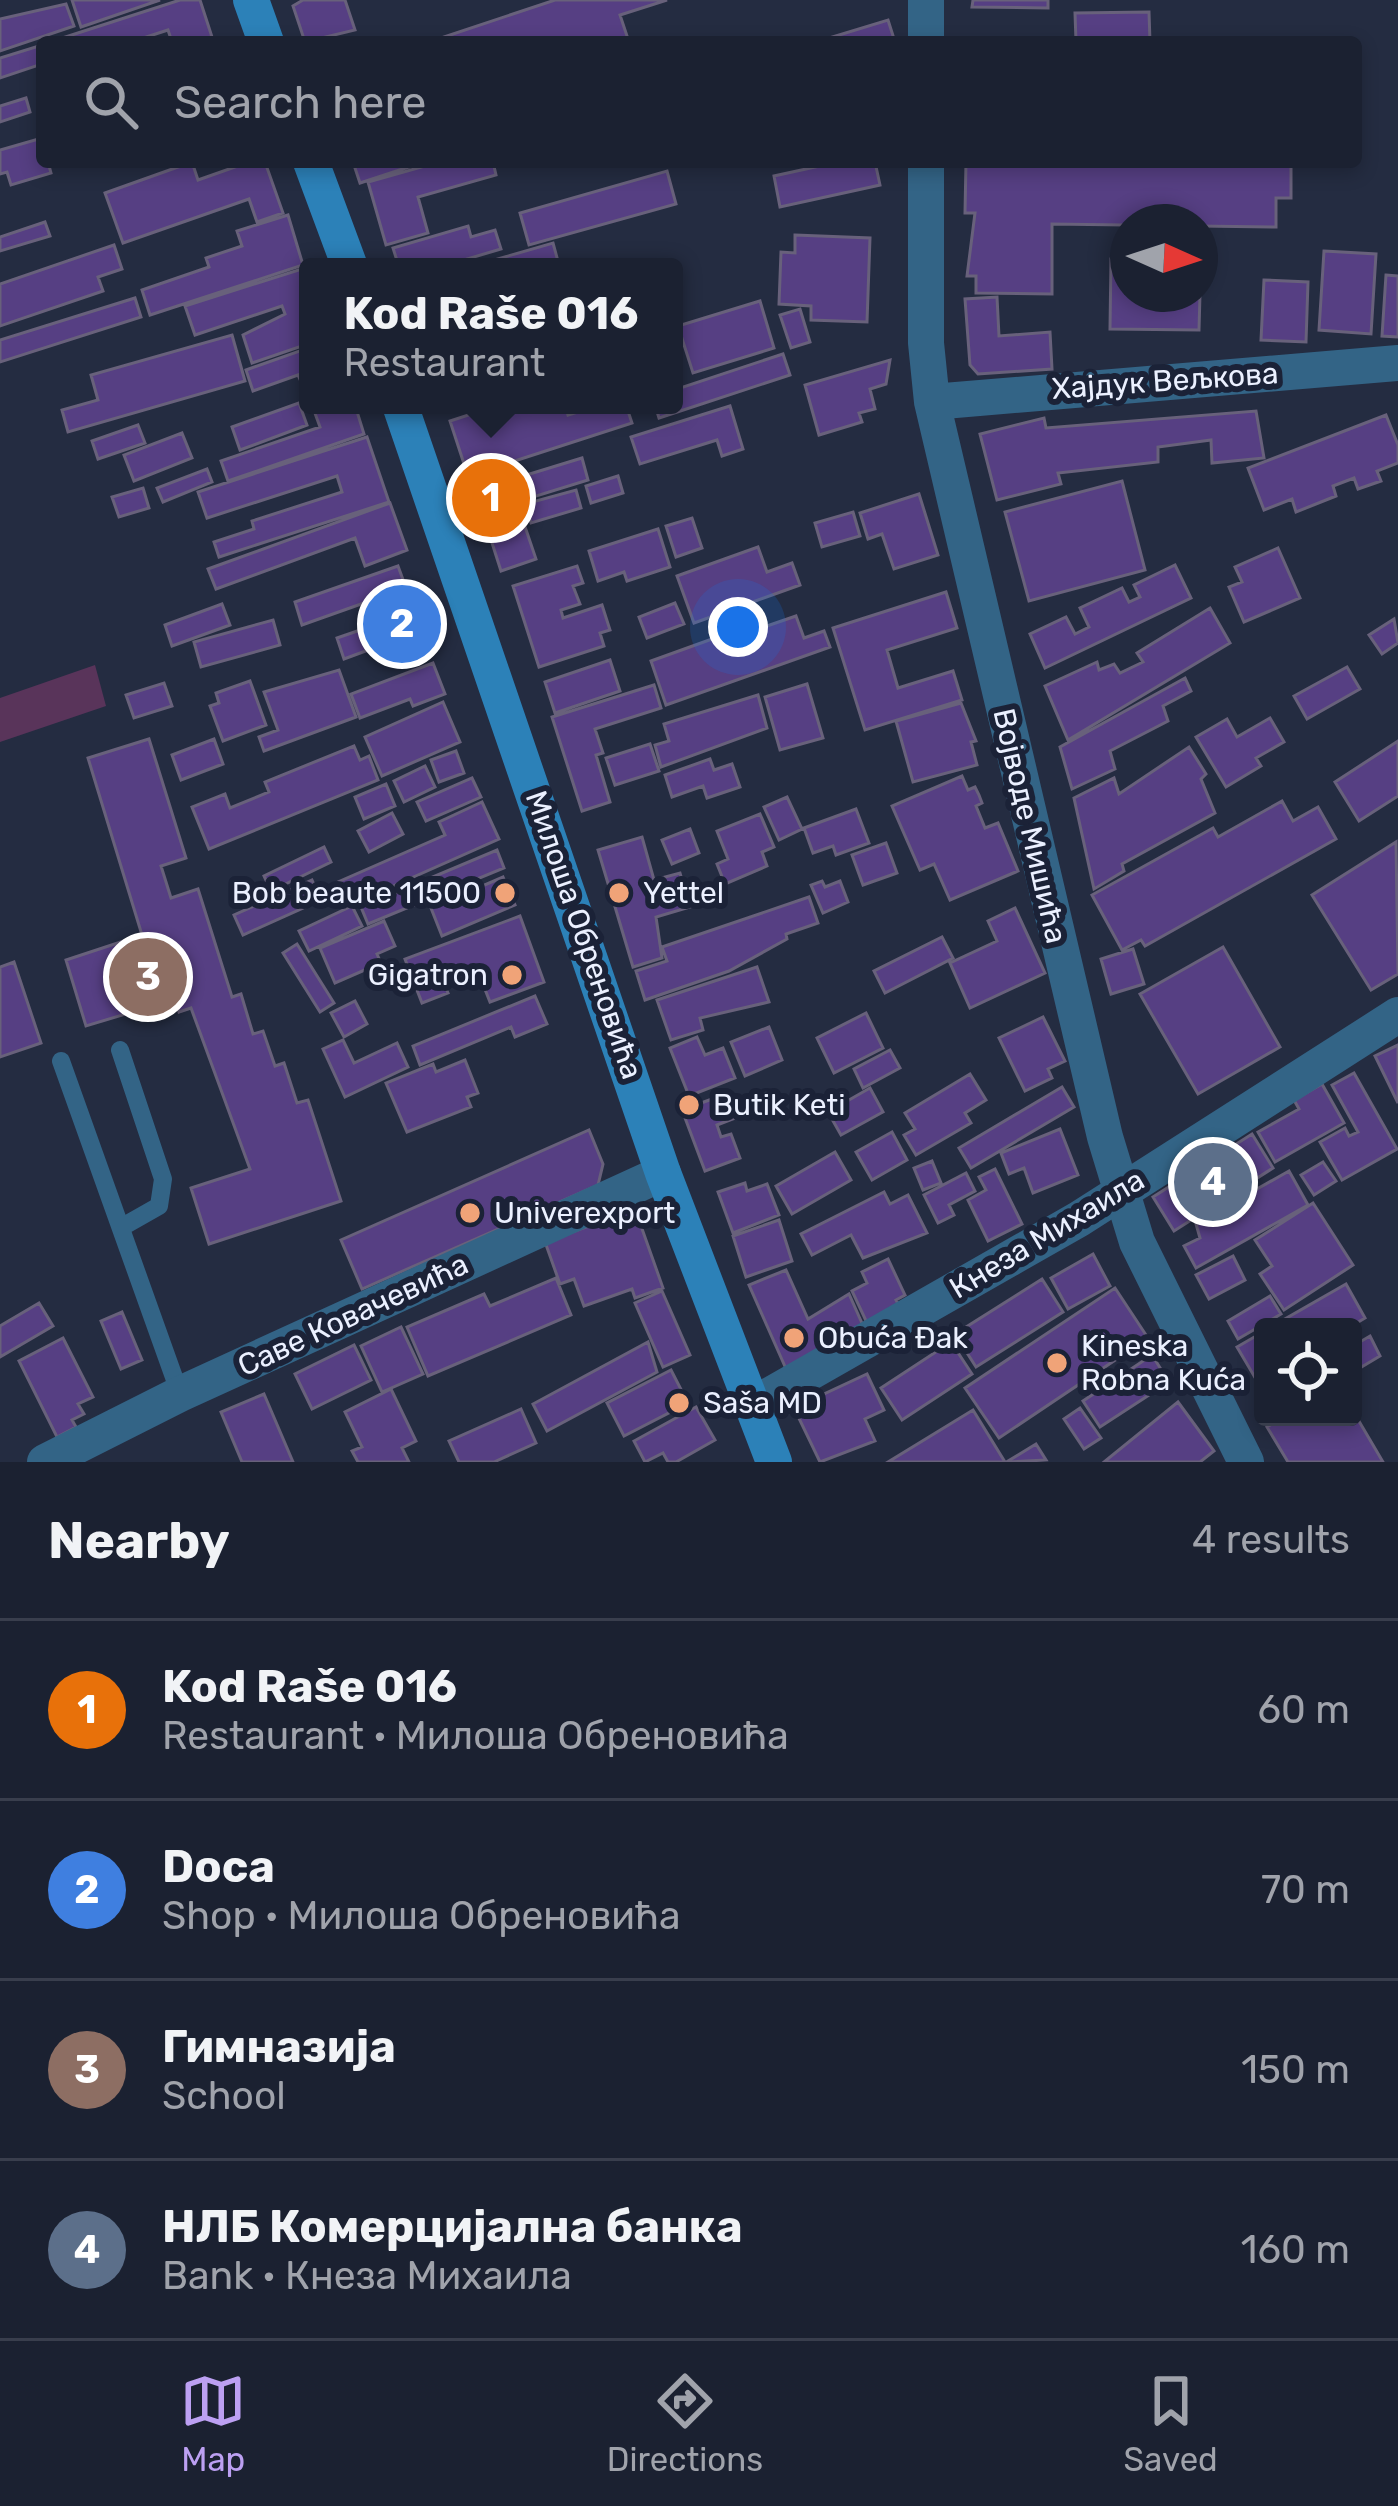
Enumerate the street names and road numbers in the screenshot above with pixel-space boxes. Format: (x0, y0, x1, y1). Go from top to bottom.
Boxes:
street label: Хајдук Вељкова (1050, 355, 1280, 407)
street label: Војводе Мишића (985, 705, 1075, 947)
street label: Милоша Обреновића (518, 786, 650, 1084)
street label: Кнеза Михаила (943, 1162, 1151, 1306)
street label: Саве Ковачевића (232, 1246, 474, 1384)

